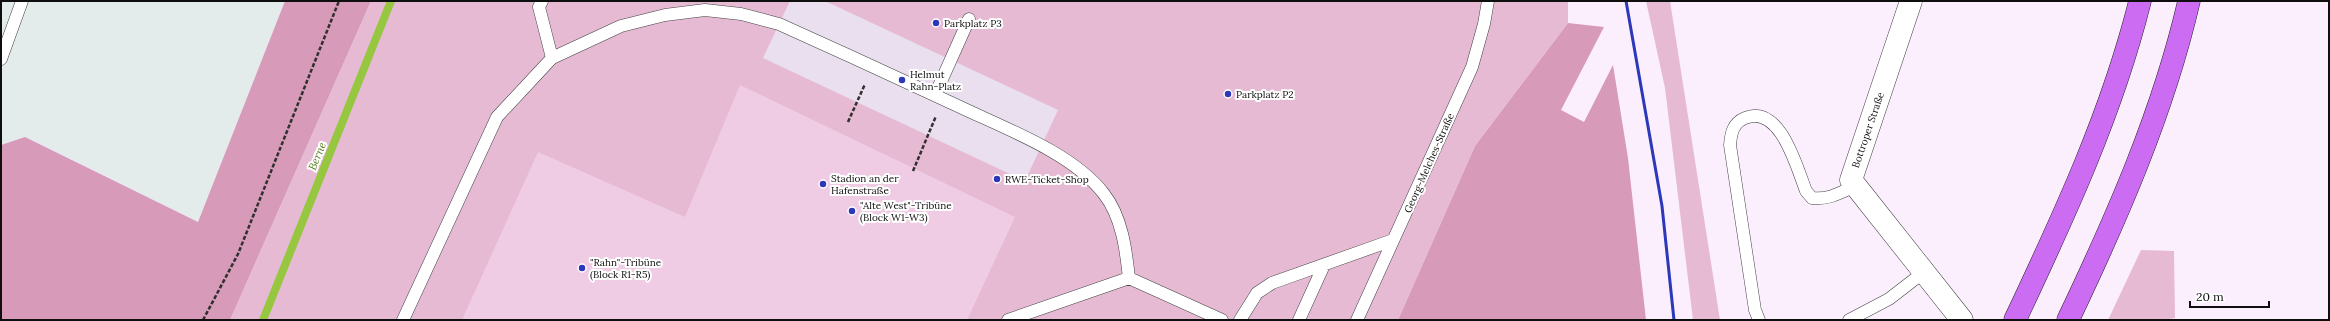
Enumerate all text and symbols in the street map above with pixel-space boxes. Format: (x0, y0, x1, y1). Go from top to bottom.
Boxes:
place label: Parkplatz P3 (944, 17, 1002, 30)
marker: Parkplatz P3 (931, 18, 941, 28)
place label: Helmut Rahn-Platz (910, 68, 961, 93)
marker: Helmut Rahn-Platz (897, 75, 907, 85)
place label: Parkplatz P2 (1236, 88, 1294, 101)
marker: Parkplatz P2 (1223, 89, 1233, 99)
street label: Bottroper Straße (1849, 90, 1887, 170)
street label: Georg-Melches-Straße (1401, 111, 1457, 215)
water label: Berne (305, 140, 329, 172)
place label: Stadion an der Hafenstraße (831, 172, 899, 197)
place label: RWE-Ticket-Shop (1005, 173, 1089, 186)
marker: RWE-Ticket-Shop (992, 174, 1002, 184)
marker: Stadion an der Hafenstraße (818, 179, 828, 189)
place label: "Alte West"-Tribüne (Block W1-W3) (860, 199, 952, 224)
marker: "Alte West"-Tribüne (Block W1-W3) (847, 206, 857, 216)
place label: "Rahn"-Tribüne (Block R1-R5) (590, 256, 662, 281)
marker: "Rahn"-Tribüne (Block R1-R5) (577, 263, 587, 273)
scale bar (2190, 283, 2269, 309)
text: 20 m (2196, 289, 2224, 304)

